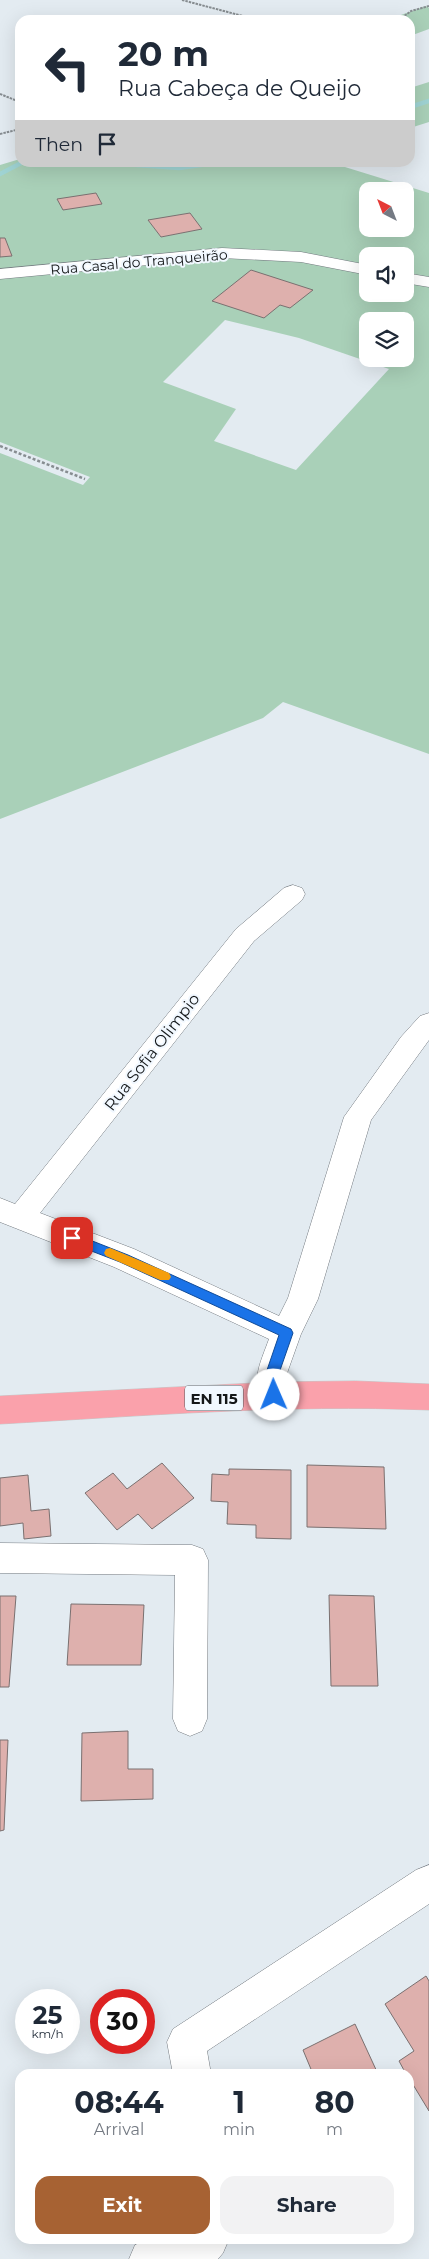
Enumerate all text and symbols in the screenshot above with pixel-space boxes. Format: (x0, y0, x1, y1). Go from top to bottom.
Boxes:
text: 20 m (118, 32, 209, 75)
icon: left (35, 35, 100, 100)
text: Rua Cabeça de Queijo (118, 75, 361, 102)
icon: arrive (93, 130, 121, 158)
text: Then (35, 133, 83, 156)
north arrow (359, 182, 414, 238)
map controls (359, 182, 414, 367)
street label: Rua Casal do Tranqueirão (50, 245, 229, 279)
button: sound (359, 247, 414, 302)
button: layers (359, 312, 414, 367)
street label: Rua Sofia Olimpio (100, 990, 204, 1114)
pin (51, 1217, 93, 1259)
icon: arrive (58, 1224, 86, 1252)
position arrow (247, 1368, 299, 1420)
road number: EN 115 (185, 1386, 243, 1410)
speed limit sign: 30 (90, 1989, 155, 2054)
text: 25 (33, 2000, 62, 2030)
text: km/h (31, 2026, 64, 2041)
text: 08:44 (74, 2084, 164, 2121)
text: 1 (233, 2084, 245, 2121)
text: 80 (314, 2084, 355, 2121)
text: Arrival (94, 2120, 144, 2139)
text: min (223, 2120, 255, 2139)
text: m (326, 2120, 343, 2139)
button: Exit (35, 2176, 210, 2234)
button: Share (220, 2176, 394, 2234)

